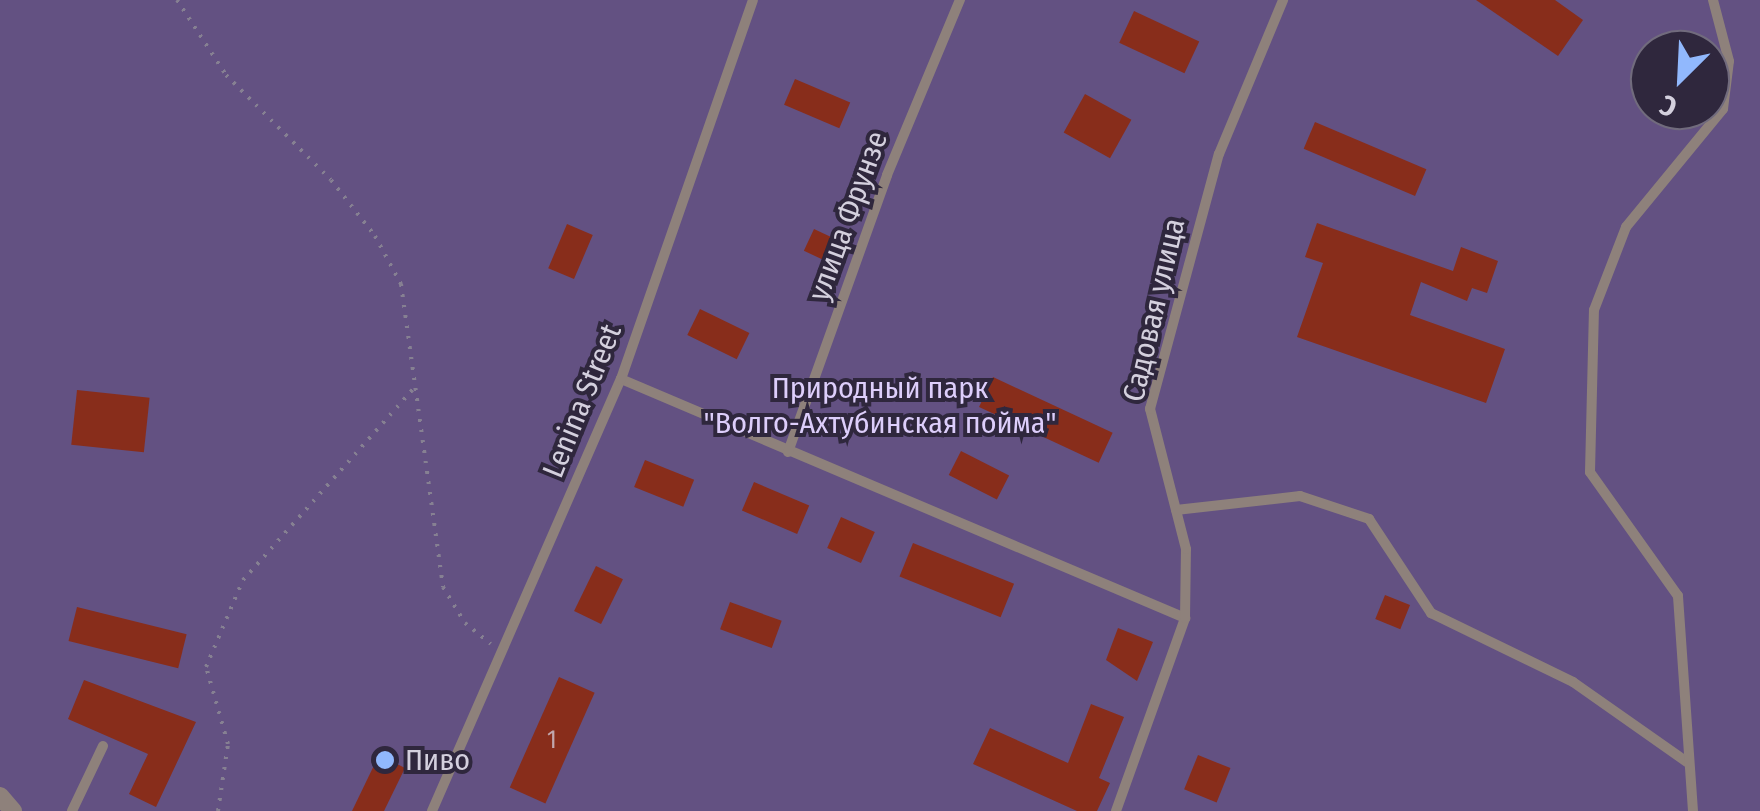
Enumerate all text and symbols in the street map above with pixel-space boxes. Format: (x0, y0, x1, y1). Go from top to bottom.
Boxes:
north arrow (1630, 30, 1730, 130)
text: С (1655, 88, 1682, 124)
street label: улица Фрунзе (801, 126, 895, 306)
street label: Садовая улица (1115, 215, 1193, 405)
street label: Lenina Street (535, 319, 629, 483)
park label: Природный парк "Волго-Ахтубинская пойма" (703, 370, 1057, 440)
house number: 1 (547, 725, 557, 755)
place label: Пиво (405, 742, 470, 778)
marker: Пиво (374, 749, 396, 771)

